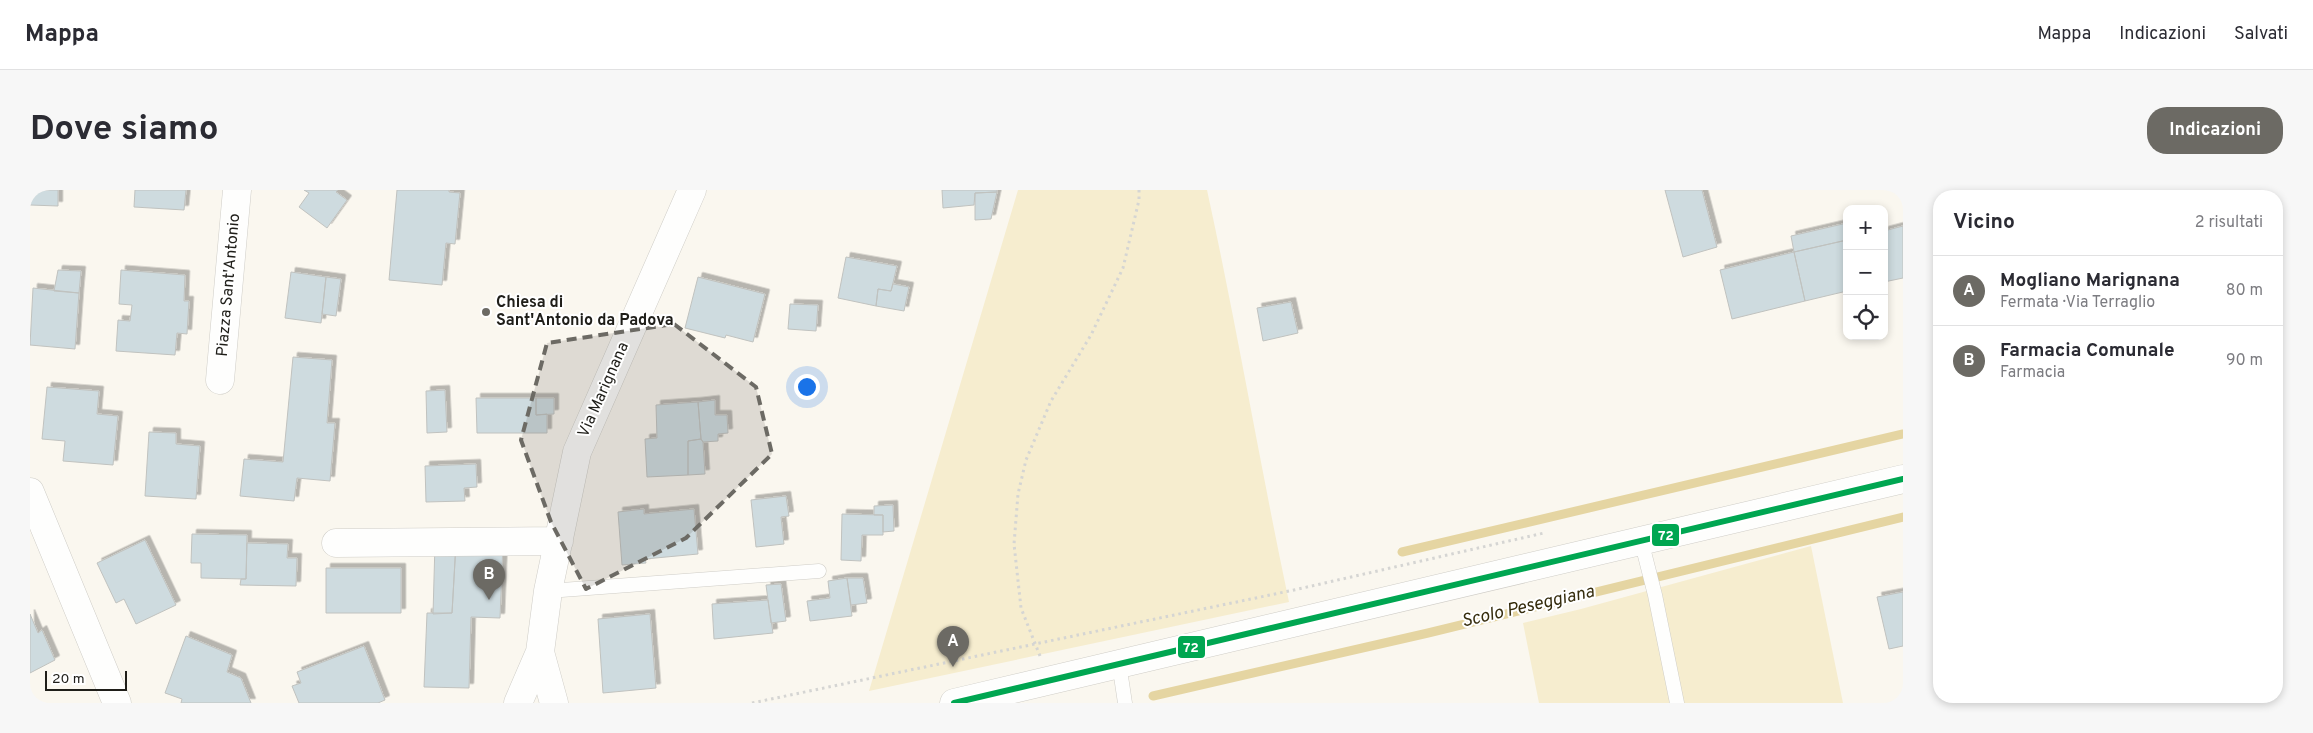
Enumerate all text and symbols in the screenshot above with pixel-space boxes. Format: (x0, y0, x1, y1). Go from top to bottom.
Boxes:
text: Mappa (25, 20, 99, 50)
text: Mappa (2038, 23, 2091, 46)
text: Indicazioni (2119, 23, 2206, 46)
text: Salvati (2234, 23, 2288, 46)
button: Indicazioni (2147, 107, 2283, 154)
text: Dove siamo (30, 108, 219, 152)
map controls (1843, 205, 1888, 340)
button: + (1843, 205, 1888, 250)
text: Vicino (1953, 209, 2015, 236)
street label: Piazza Sant'Antonio (213, 212, 245, 357)
text: 2 risultati (2195, 213, 2263, 233)
button: − (1843, 250, 1888, 295)
text: Mogliano Marignana (2000, 269, 2180, 293)
text: A (1963, 281, 1975, 301)
text: 80 m (2226, 281, 2263, 301)
place label: Chiesa di Sant'Antonio da Padova (496, 293, 674, 331)
text: Fermata · Via Terraglio (2000, 293, 2155, 313)
button: locate (1843, 295, 1888, 340)
marker: Chiesa di Sant'Antonio da Padova (480, 306, 492, 318)
street label: Via Marignana (574, 339, 634, 441)
text: Farmacia Comunale (2000, 339, 2175, 363)
text: B (1963, 351, 1975, 371)
text: 90 m (2226, 351, 2263, 371)
text: Farmacia (2000, 363, 2065, 383)
your location (794, 374, 820, 400)
line badge: 72 (1651, 523, 1680, 547)
text: 72 (1658, 528, 1674, 545)
pin: B (473, 559, 505, 600)
water label: Scolo Peseggiana (1459, 580, 1597, 633)
pin: A (937, 626, 969, 667)
line badge: 72 (1177, 635, 1206, 659)
text: 72 (1183, 640, 1199, 657)
scale bar (45, 668, 128, 691)
text: 20 m (52, 671, 85, 688)

